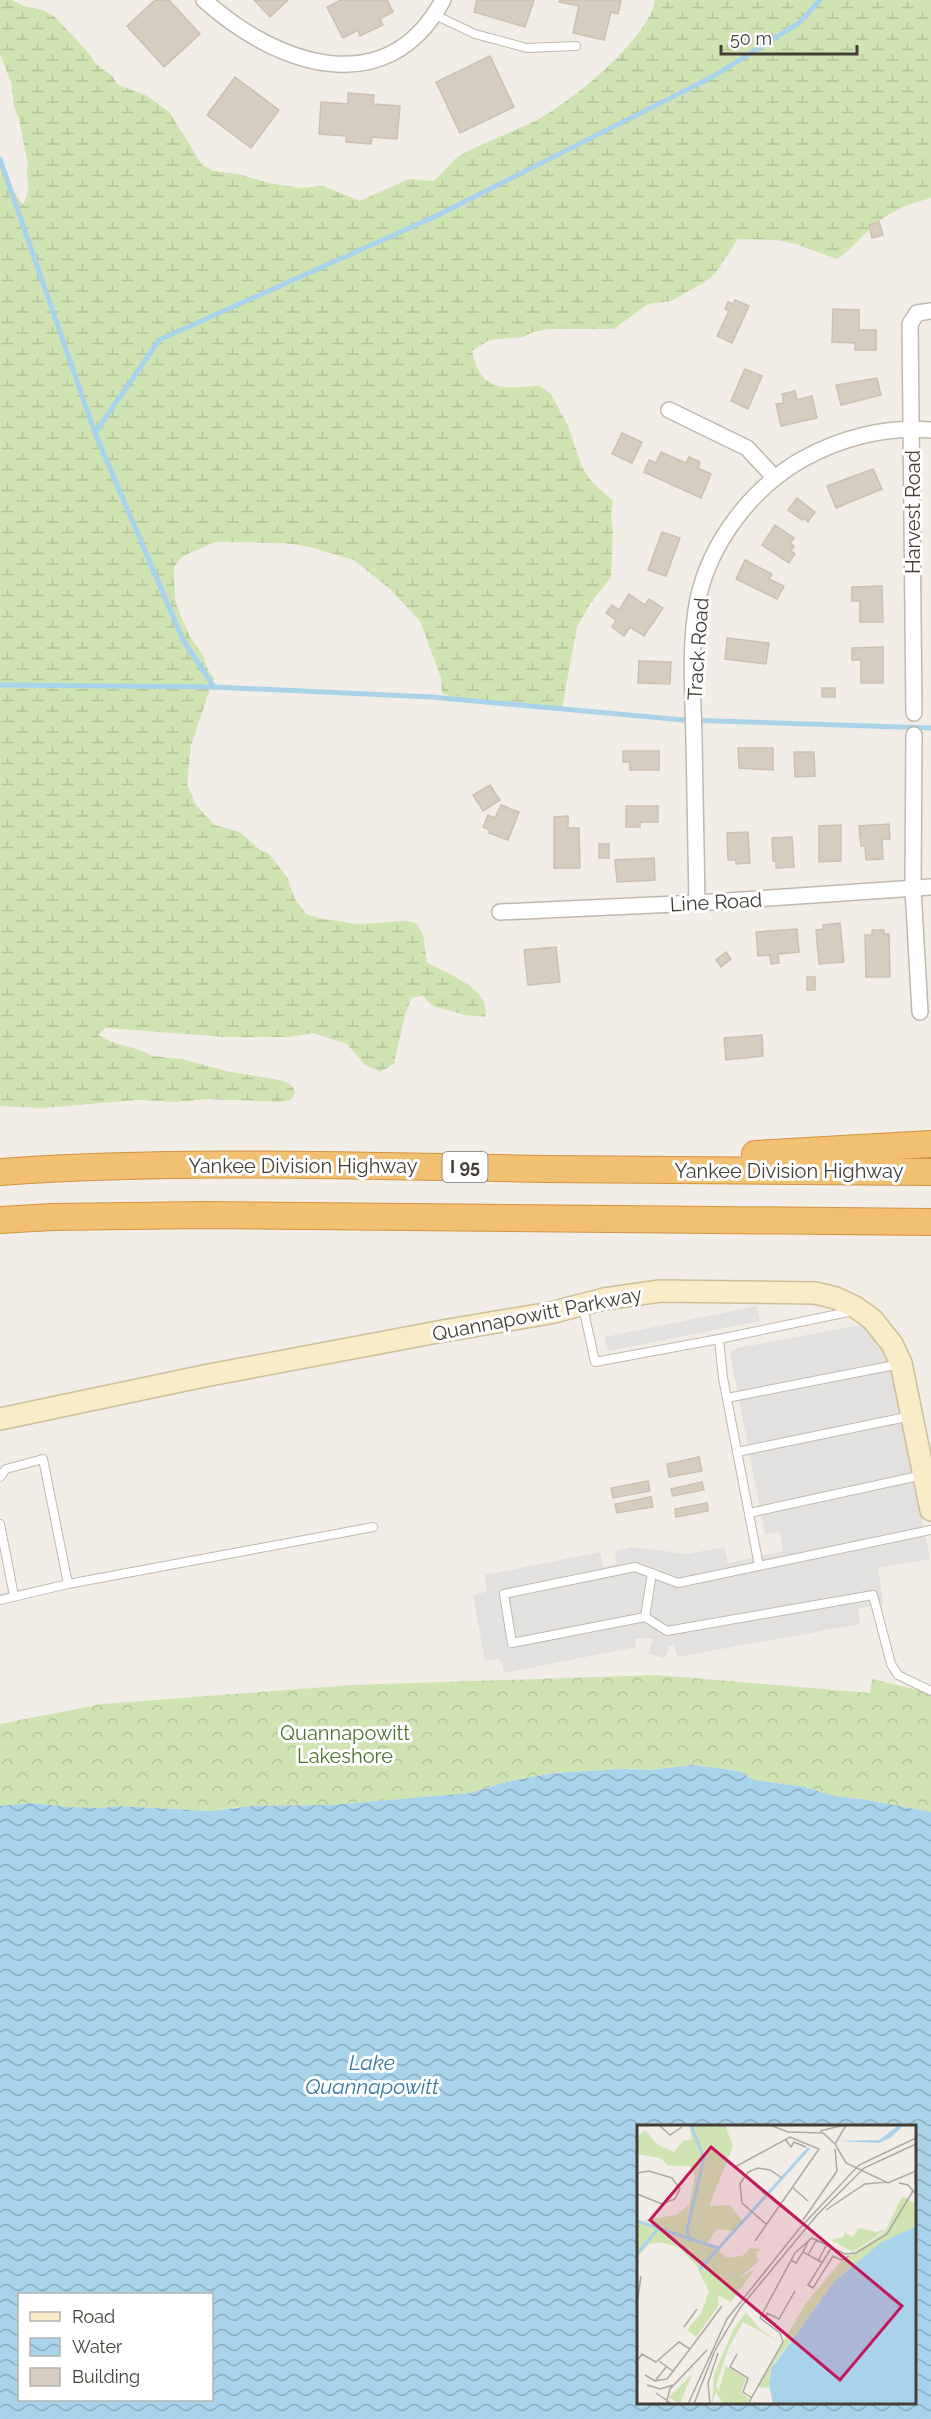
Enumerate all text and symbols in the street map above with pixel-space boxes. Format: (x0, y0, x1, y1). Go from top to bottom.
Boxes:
scale bar (721, 18, 858, 56)
text: 50 m (730, 28, 772, 49)
street label: Harvest Road (901, 450, 925, 574)
street label: Track Road (682, 597, 714, 701)
street label: Line Road (669, 888, 763, 916)
road number: I 95 (442, 1152, 488, 1182)
street label: Yankee Division Highway (188, 1154, 418, 1178)
street label: Yankee Division Highway (674, 1159, 904, 1183)
street label: Quannapowitt Parkway (430, 1282, 644, 1346)
park label: Quannapowitt Lakeshore (280, 1721, 410, 1768)
water label: Lake Quannapowitt (305, 2050, 439, 2099)
inset map (637, 2125, 916, 2404)
legend (18, 2293, 213, 2401)
text: Road (72, 2306, 115, 2327)
text: Water (72, 2336, 123, 2357)
text: Building (72, 2366, 140, 2387)

